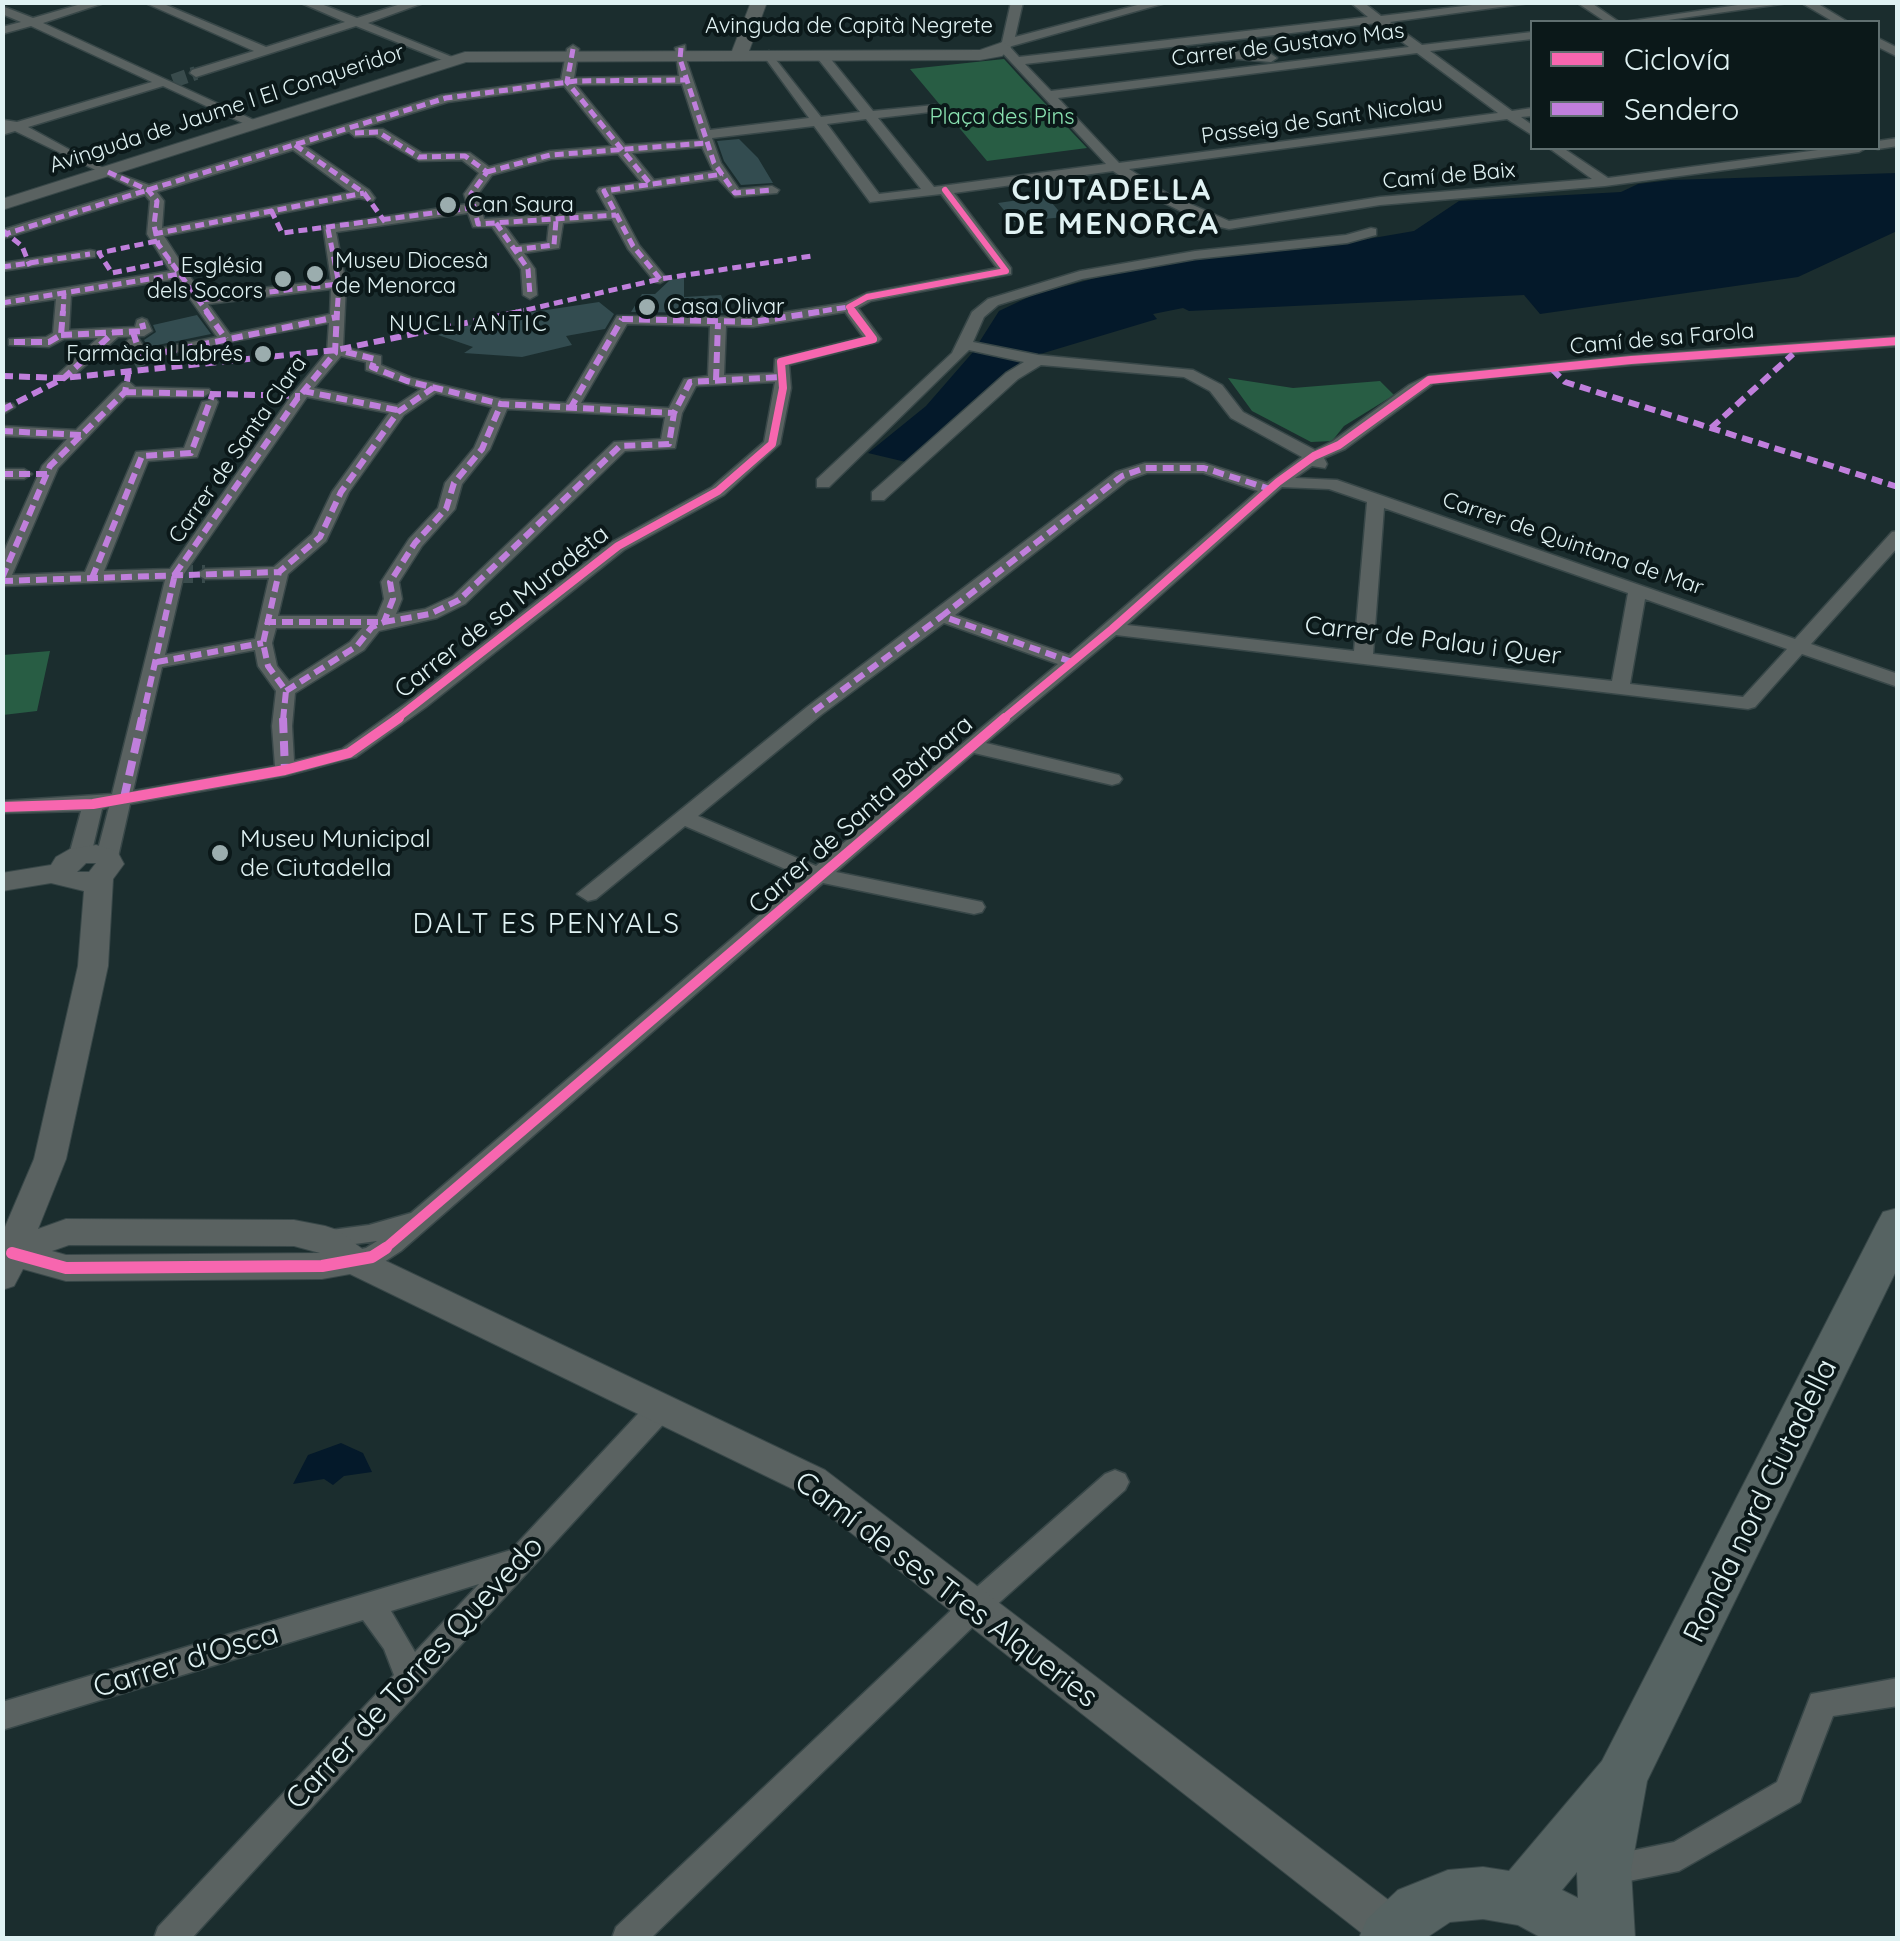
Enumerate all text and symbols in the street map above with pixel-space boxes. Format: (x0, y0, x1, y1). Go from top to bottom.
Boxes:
street label: Avinguda de Capità Negrete (705, 13, 993, 39)
street label: Carrer de Gustavo Mas (1170, 18, 1406, 72)
legend (1530, 20, 1880, 150)
street label: Avinguda de Jaume I El Conqueridor (46, 39, 408, 179)
text: Ciclovía (1624, 40, 1731, 78)
street label: Passeig de Sant Nicolau (1200, 90, 1444, 150)
text: Sendero (1624, 90, 1739, 128)
park label: Plaça des Pins (929, 104, 1075, 130)
street label: Camí de Baix (1381, 157, 1517, 195)
district label: CIUTADELLA DE MENORCA (1004, 173, 1220, 244)
place label: Can Saura (468, 192, 574, 218)
marker: Can Saura (437, 194, 459, 216)
place label: Museu Diocesà de Menorca (335, 248, 488, 300)
place label: Església dels Socors (147, 253, 263, 304)
marker: Museu Diocesà de Menorca (304, 263, 326, 285)
marker: Església dels Socors (272, 268, 294, 290)
place label: Casa Olivar (667, 294, 785, 320)
marker: Casa Olivar (636, 296, 658, 318)
district label: NUCLI ANTIC (389, 311, 549, 337)
street label: Camí de sa Farola (1569, 318, 1755, 360)
place label: Farmàcia Llabrés (66, 341, 243, 367)
marker: Farmàcia Llabrés (252, 343, 274, 365)
street label: Carrer de Santa Clara (163, 351, 313, 549)
street label: Carrer de Quintana de Mar (1439, 487, 1707, 601)
street label: Carrer de sa Muradeta (389, 519, 615, 705)
street label: Carrer de Palau i Quer (1303, 610, 1563, 672)
street label: Carrer de Santa Bàrbara (743, 710, 979, 920)
place label: Museu Municipal de Ciutadella (240, 824, 431, 883)
marker: Museu Municipal de Ciutadella (209, 842, 231, 864)
district label: DALT ES PENYALS (413, 908, 681, 942)
street label: Ronda nord Ciutadella (1677, 1353, 1845, 1649)
street label: Camí de ses Tres Alqueries (787, 1464, 1105, 1716)
street label: Carrer de Torres Quevedo (279, 1529, 551, 1817)
street label: Carrer d'Osca (89, 1616, 283, 1706)

